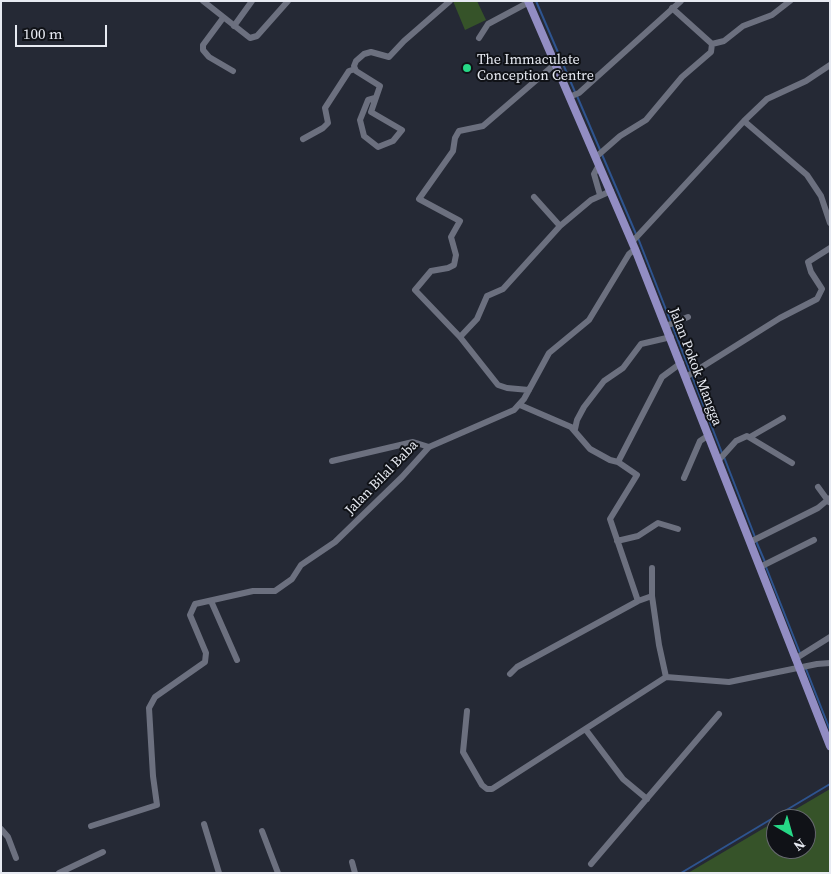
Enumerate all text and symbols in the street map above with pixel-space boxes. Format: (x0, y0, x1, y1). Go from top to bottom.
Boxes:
scale bar (18, 15, 110, 47)
text: 100 m (23, 23, 63, 44)
place label: The Immaculate Conception Centre (477, 52, 594, 84)
marker: The Immaculate Conception Centre (461, 62, 473, 74)
street label: Jalan Pokok Mangga (665, 306, 725, 428)
street label: Jalan Bilal Baba (342, 437, 422, 519)
north arrow (766, 809, 816, 859)
text: N (789, 834, 810, 856)

